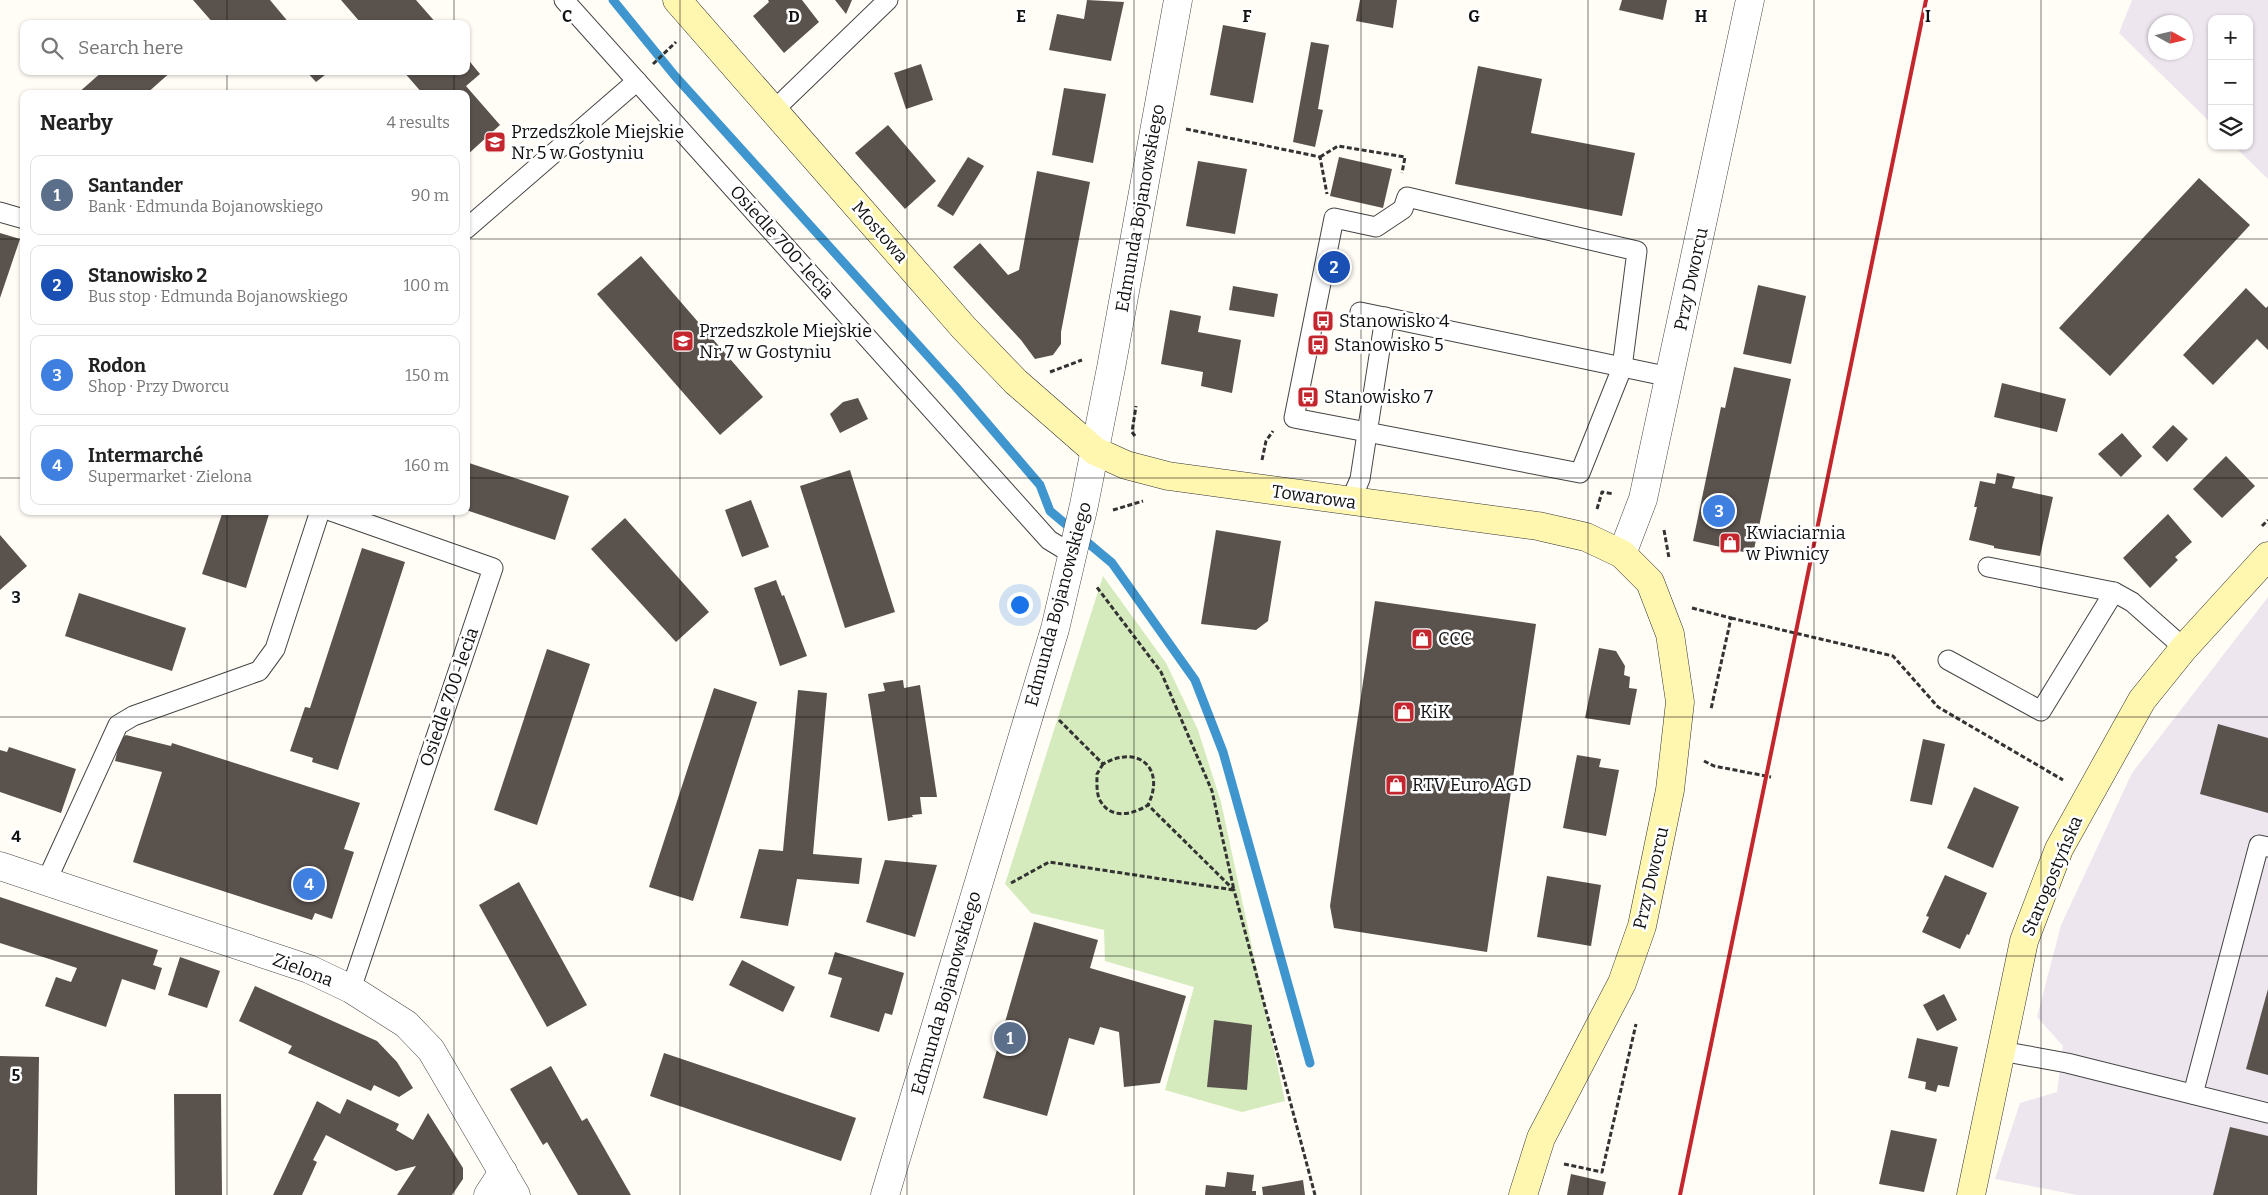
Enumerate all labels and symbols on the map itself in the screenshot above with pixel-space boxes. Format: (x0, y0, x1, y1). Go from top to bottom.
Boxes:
text: C (562, 7, 572, 26)
text: D (788, 7, 800, 26)
text: E (1016, 7, 1026, 26)
text: F (1243, 7, 1252, 26)
text: G (1468, 7, 1480, 26)
text: H (1695, 7, 1708, 26)
text: I (1925, 7, 1931, 26)
north arrow (2148, 15, 2193, 60)
street label: Edmunda Bojanowskiego (1111, 102, 1169, 314)
place label: Przedszkole Miejskie Nr 5 w Gostyniu (511, 121, 684, 164)
school or university icon: Przedszkole Miejskie Nr 5 w Gostyniu (483, 130, 507, 154)
street label: Osiedle 700-lecia (725, 181, 839, 304)
street label: Mostowa (847, 197, 913, 268)
street label: Przy Dworcu (1669, 226, 1713, 332)
pin: 2 (1318, 248, 1350, 286)
bus stop icon: Stanowisko 4 (1311, 309, 1335, 333)
place label: Stanowisko 4 (1339, 310, 1450, 332)
place label: Przedszkole Miejskie Nr 7 w Gostyniu (699, 320, 872, 363)
school or university icon: Przedszkole Miejskie Nr 7 w Gostyniu (671, 329, 695, 353)
bus stop icon: Stanowisko 5 (1306, 333, 1330, 357)
place label: Stanowisko 5 (1334, 334, 1444, 356)
bus stop icon: Stanowisko 7 (1296, 385, 1320, 409)
place label: Stanowisko 7 (1324, 386, 1433, 408)
street label: Towarowa (1270, 480, 1358, 514)
pin: 3 (1703, 492, 1735, 530)
street label: Edmunda Bojanowskiego (1020, 499, 1096, 709)
place label: Kwiaciarnia w Piwnicy (1745, 522, 1846, 565)
shop icon: Kwiaciarnia w Piwnicy (1718, 531, 1742, 555)
text: 3 (11, 588, 21, 607)
your location (1007, 592, 1033, 618)
street label: Osiedle 700-lecia (415, 625, 483, 769)
shop icon: CCC (1410, 627, 1434, 651)
place label: CCC (1438, 628, 1472, 650)
shop icon: KiK (1392, 700, 1416, 724)
place label: KiK (1420, 701, 1451, 723)
shop icon: RTV Euro AGD (1384, 773, 1408, 797)
place label: RTV Euro AGD (1412, 774, 1532, 796)
street label: Starogostyńska (2017, 812, 2087, 940)
street label: Przy Dworcu (1629, 825, 1673, 931)
text: 4 (11, 827, 21, 846)
pin: 4 (293, 865, 325, 903)
street label: Edmunda Bojanowskiego (906, 889, 986, 1097)
street label: Zielona (270, 948, 336, 992)
pin: 1 (994, 1019, 1026, 1057)
text: 5 (12, 1066, 21, 1085)

